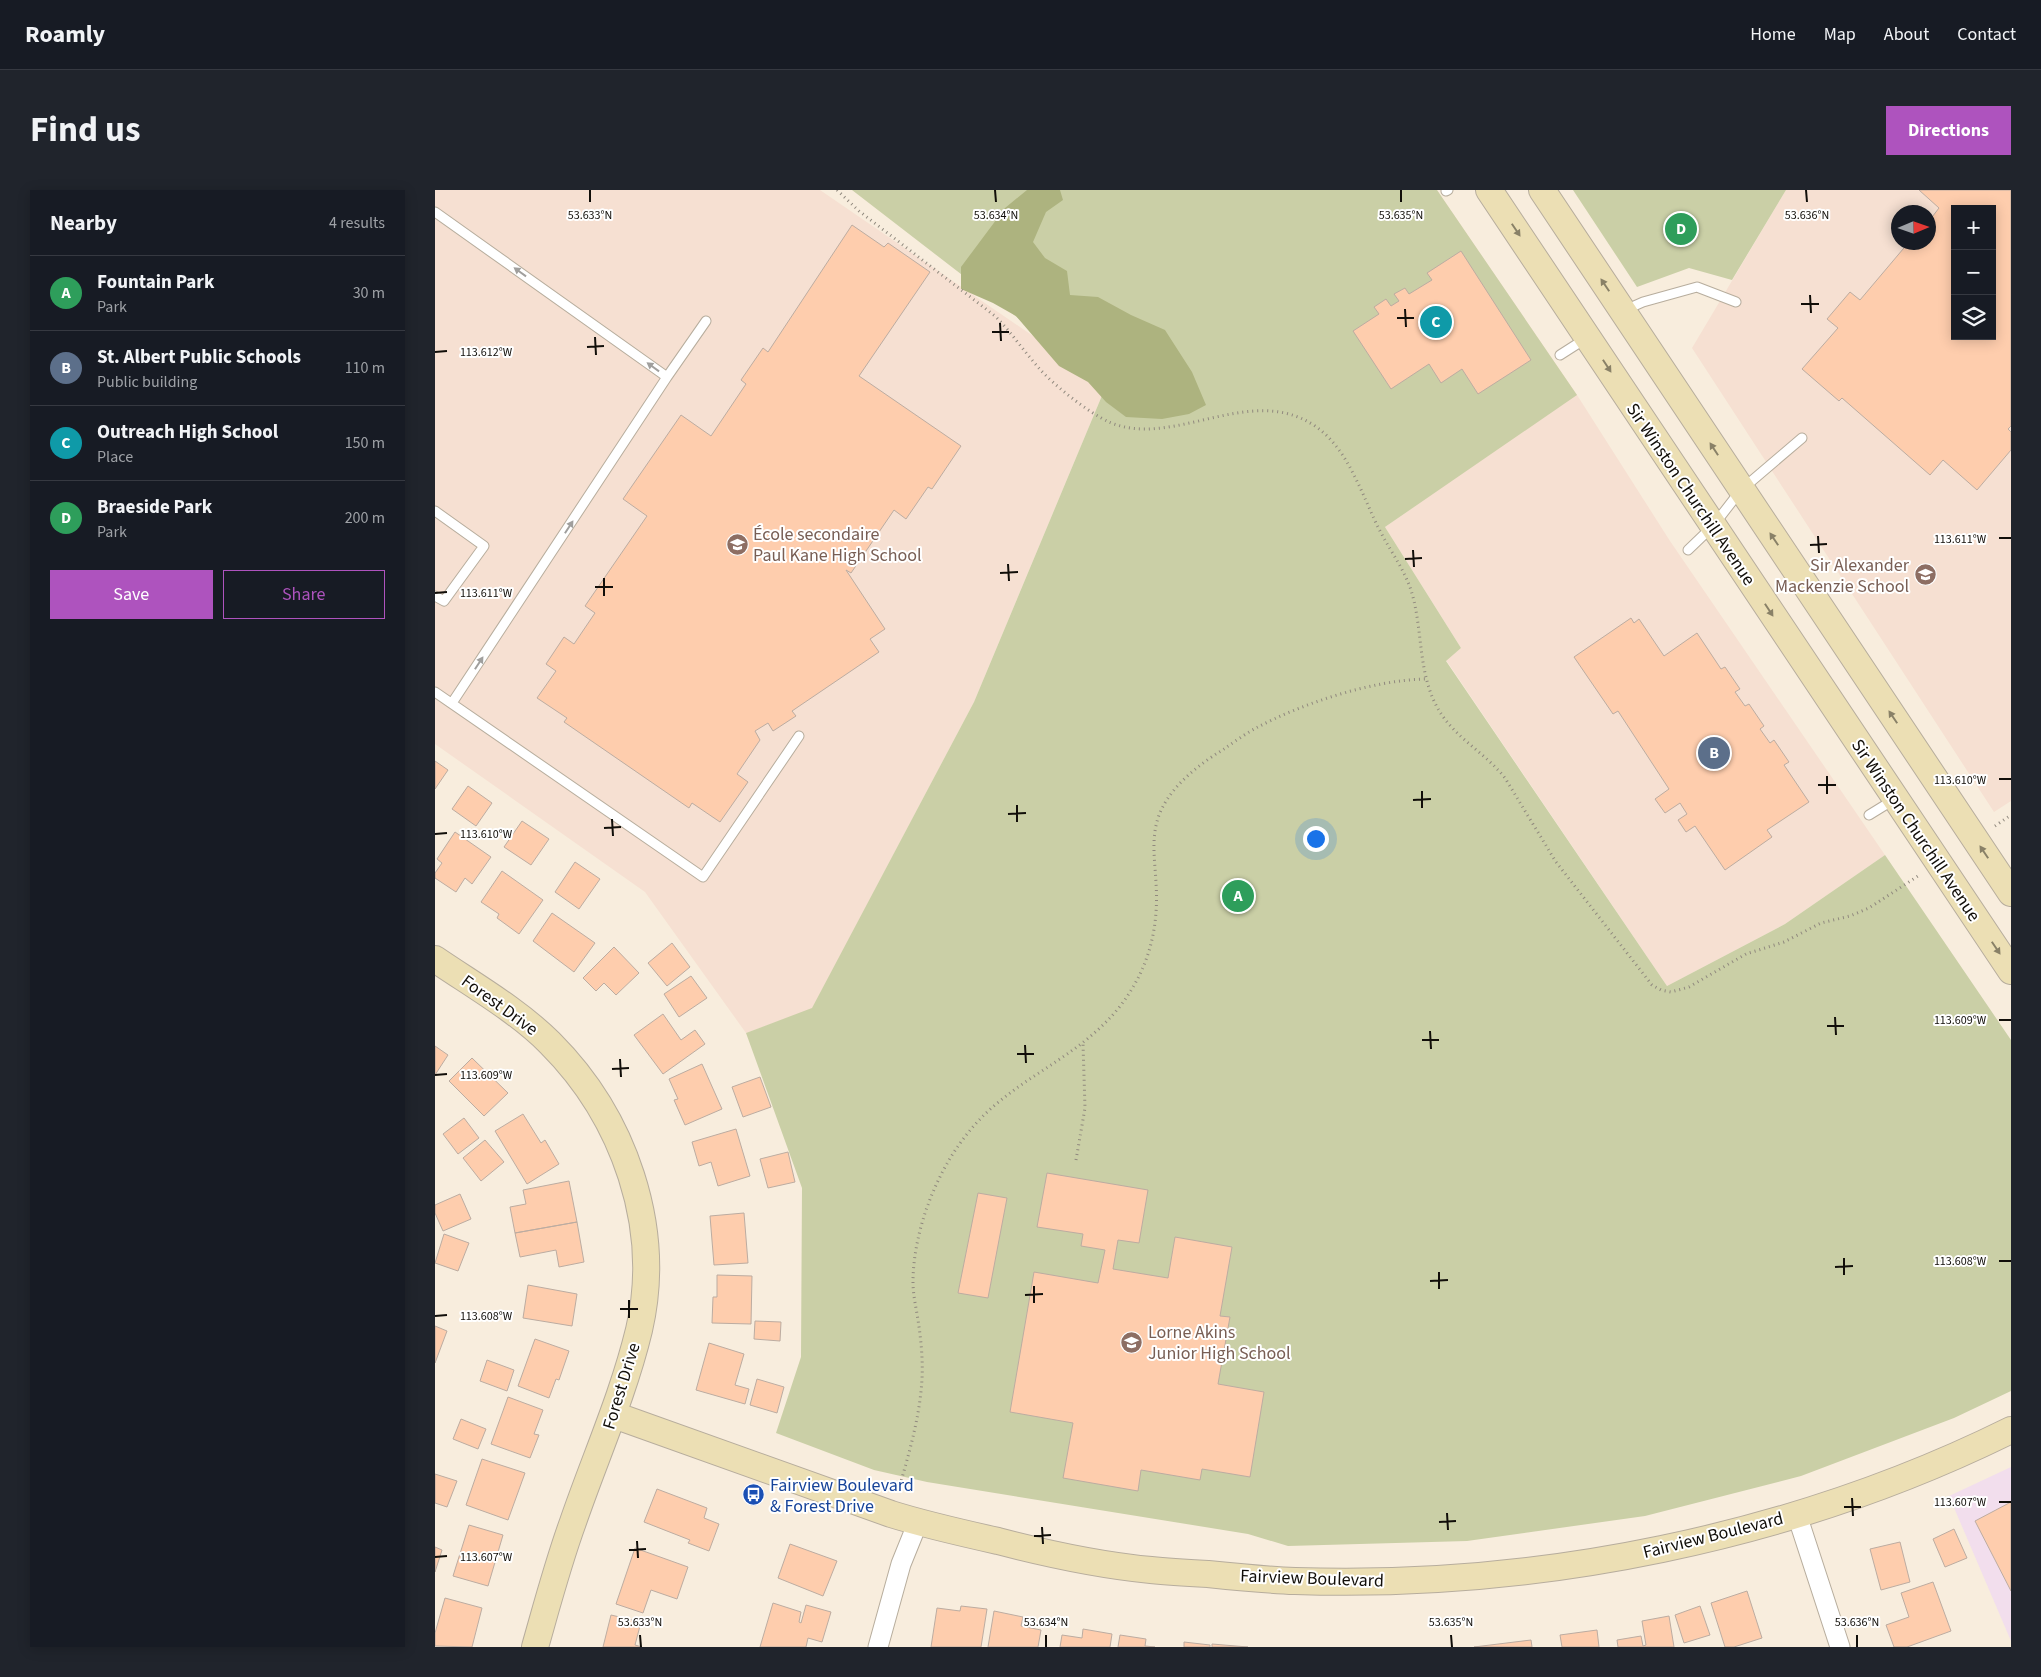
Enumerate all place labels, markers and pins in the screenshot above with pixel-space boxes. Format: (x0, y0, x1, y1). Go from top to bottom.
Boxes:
pin: D (1665, 210, 1697, 248)
pin: C (1420, 303, 1452, 341)
place label: École secondaire Paul Kane High School (753, 522, 922, 568)
school or university icon: École secondaire Paul Kane High School (725, 532, 749, 556)
place label: Sir Alexander Mackenzie School (1775, 553, 1910, 599)
school or university icon: Sir Alexander Mackenzie School (1913, 563, 1937, 587)
pin: B (1698, 734, 1730, 772)
pin: A (1222, 877, 1254, 915)
place label: Lorne Akins Junior High School (1148, 1320, 1291, 1366)
school or university icon: Lorne Akins Junior High School (1120, 1330, 1144, 1354)
place label: Fairview Boulevard & Forest Drive (770, 1473, 914, 1519)
bus stop icon: Fairview Boulevard & Forest Drive (742, 1483, 766, 1507)

